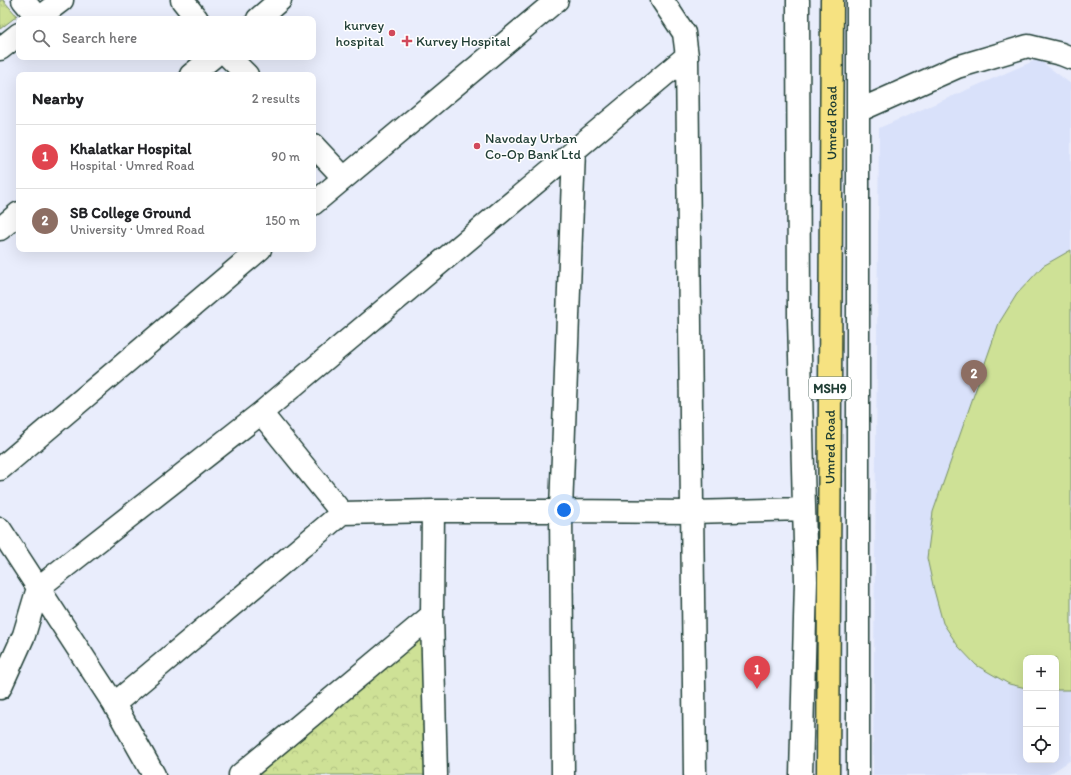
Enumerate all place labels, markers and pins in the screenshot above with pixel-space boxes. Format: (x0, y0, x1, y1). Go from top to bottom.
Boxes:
place label: kurvey hospital (336, 17, 384, 50)
marker: kurvey hospital (387, 28, 397, 38)
place label: Kurvey Hospital (416, 33, 511, 50)
marker: Kurvey Hospital (401, 35, 413, 47)
place label: Navoday Urban Co-Op Bank Ltd (485, 130, 581, 163)
marker: Navoday Urban Co-Op Bank Ltd (472, 141, 482, 151)
pin: 2 (961, 360, 987, 393)
pin: 1 (744, 656, 770, 689)

